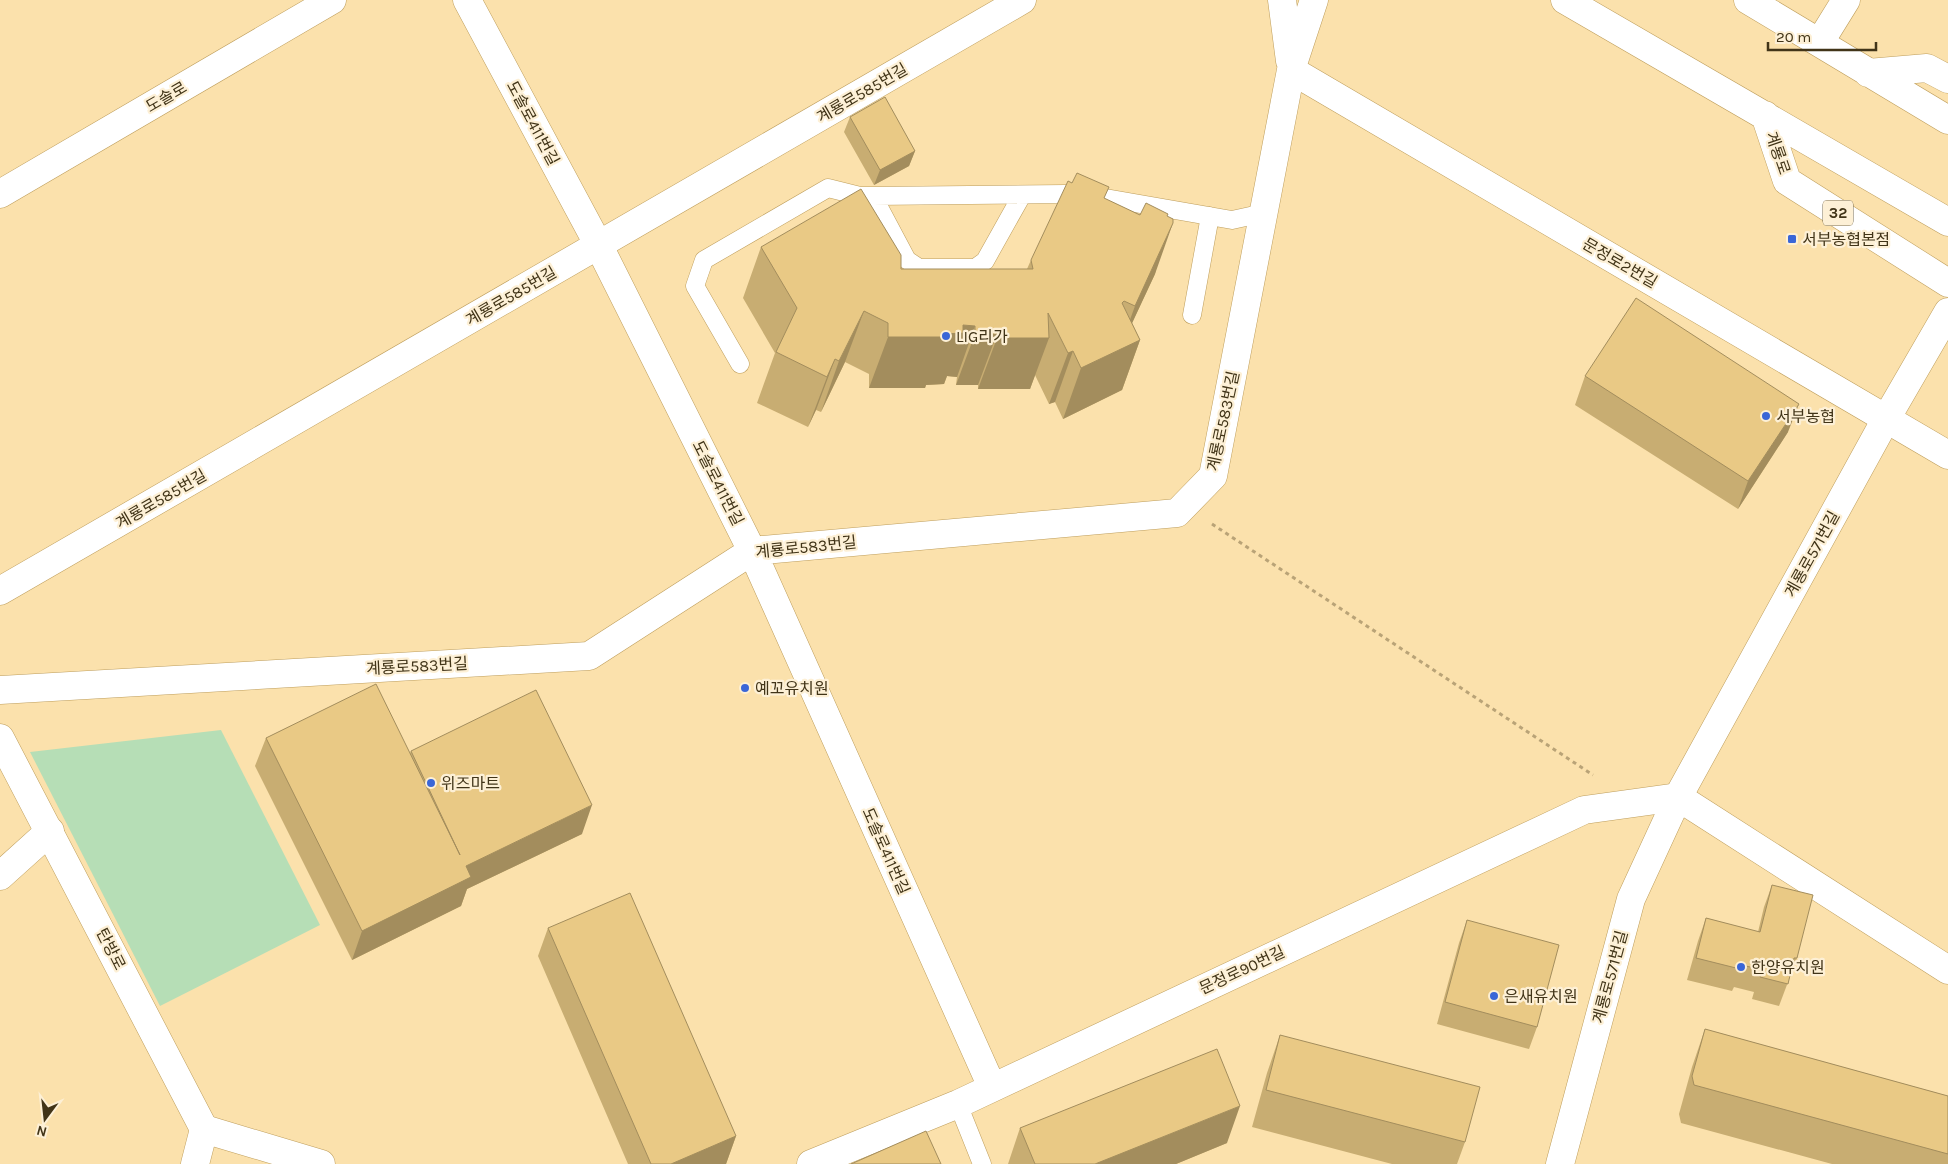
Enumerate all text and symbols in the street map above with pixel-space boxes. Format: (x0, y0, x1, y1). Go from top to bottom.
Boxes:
scale bar (1768, 20, 1876, 52)
text: 20 m (1776, 28, 1811, 46)
street label: 계룡로585번길 (813, 59, 911, 127)
street label: 도솔로411번길 (503, 77, 563, 169)
street label: 도솔로 (142, 78, 190, 116)
street label: 계룡로 (1762, 129, 1794, 177)
road number: 32 (1823, 200, 1853, 226)
place label: 서부농협본점 (1802, 230, 1890, 249)
marker: 서부농협본점 (1786, 233, 1798, 245)
street label: 문정로2번길 (1579, 234, 1661, 292)
street label: 계룡로585번길 (462, 262, 560, 330)
place label: LIG리가 (956, 327, 1008, 346)
marker: LIG리가 (940, 330, 952, 342)
street label: 계룡로583번길 (1203, 369, 1243, 473)
place label: 서부농협 (1776, 407, 1835, 426)
marker: 서부농협 (1760, 410, 1772, 422)
street label: 도솔로411번길 (688, 437, 748, 529)
street label: 계룡로585번길 (112, 465, 210, 533)
street label: 계룡로571번길 (1781, 508, 1843, 600)
street label: 계룡로583번길 (754, 532, 858, 562)
street label: 계룡로583번길 (366, 654, 468, 678)
place label: 예꼬유치원 (755, 679, 829, 698)
marker: 예꼬유치원 (739, 682, 751, 694)
place label: 위즈마트 (441, 774, 500, 793)
marker: 위즈마트 (425, 777, 437, 789)
street label: 도솔로411번길 (858, 805, 914, 897)
street label: 탄방로 (93, 925, 130, 973)
street label: 계룡로571번길 (1588, 928, 1632, 1026)
street label: 문정로90번길 (1196, 942, 1288, 998)
place label: 한양유치원 (1751, 958, 1825, 977)
marker: 한양유치원 (1735, 961, 1747, 973)
place label: 은새유치원 (1504, 987, 1578, 1006)
marker: 은새유치원 (1488, 990, 1500, 1002)
north arrow (20, 1094, 70, 1144)
text: N (35, 1122, 49, 1141)

